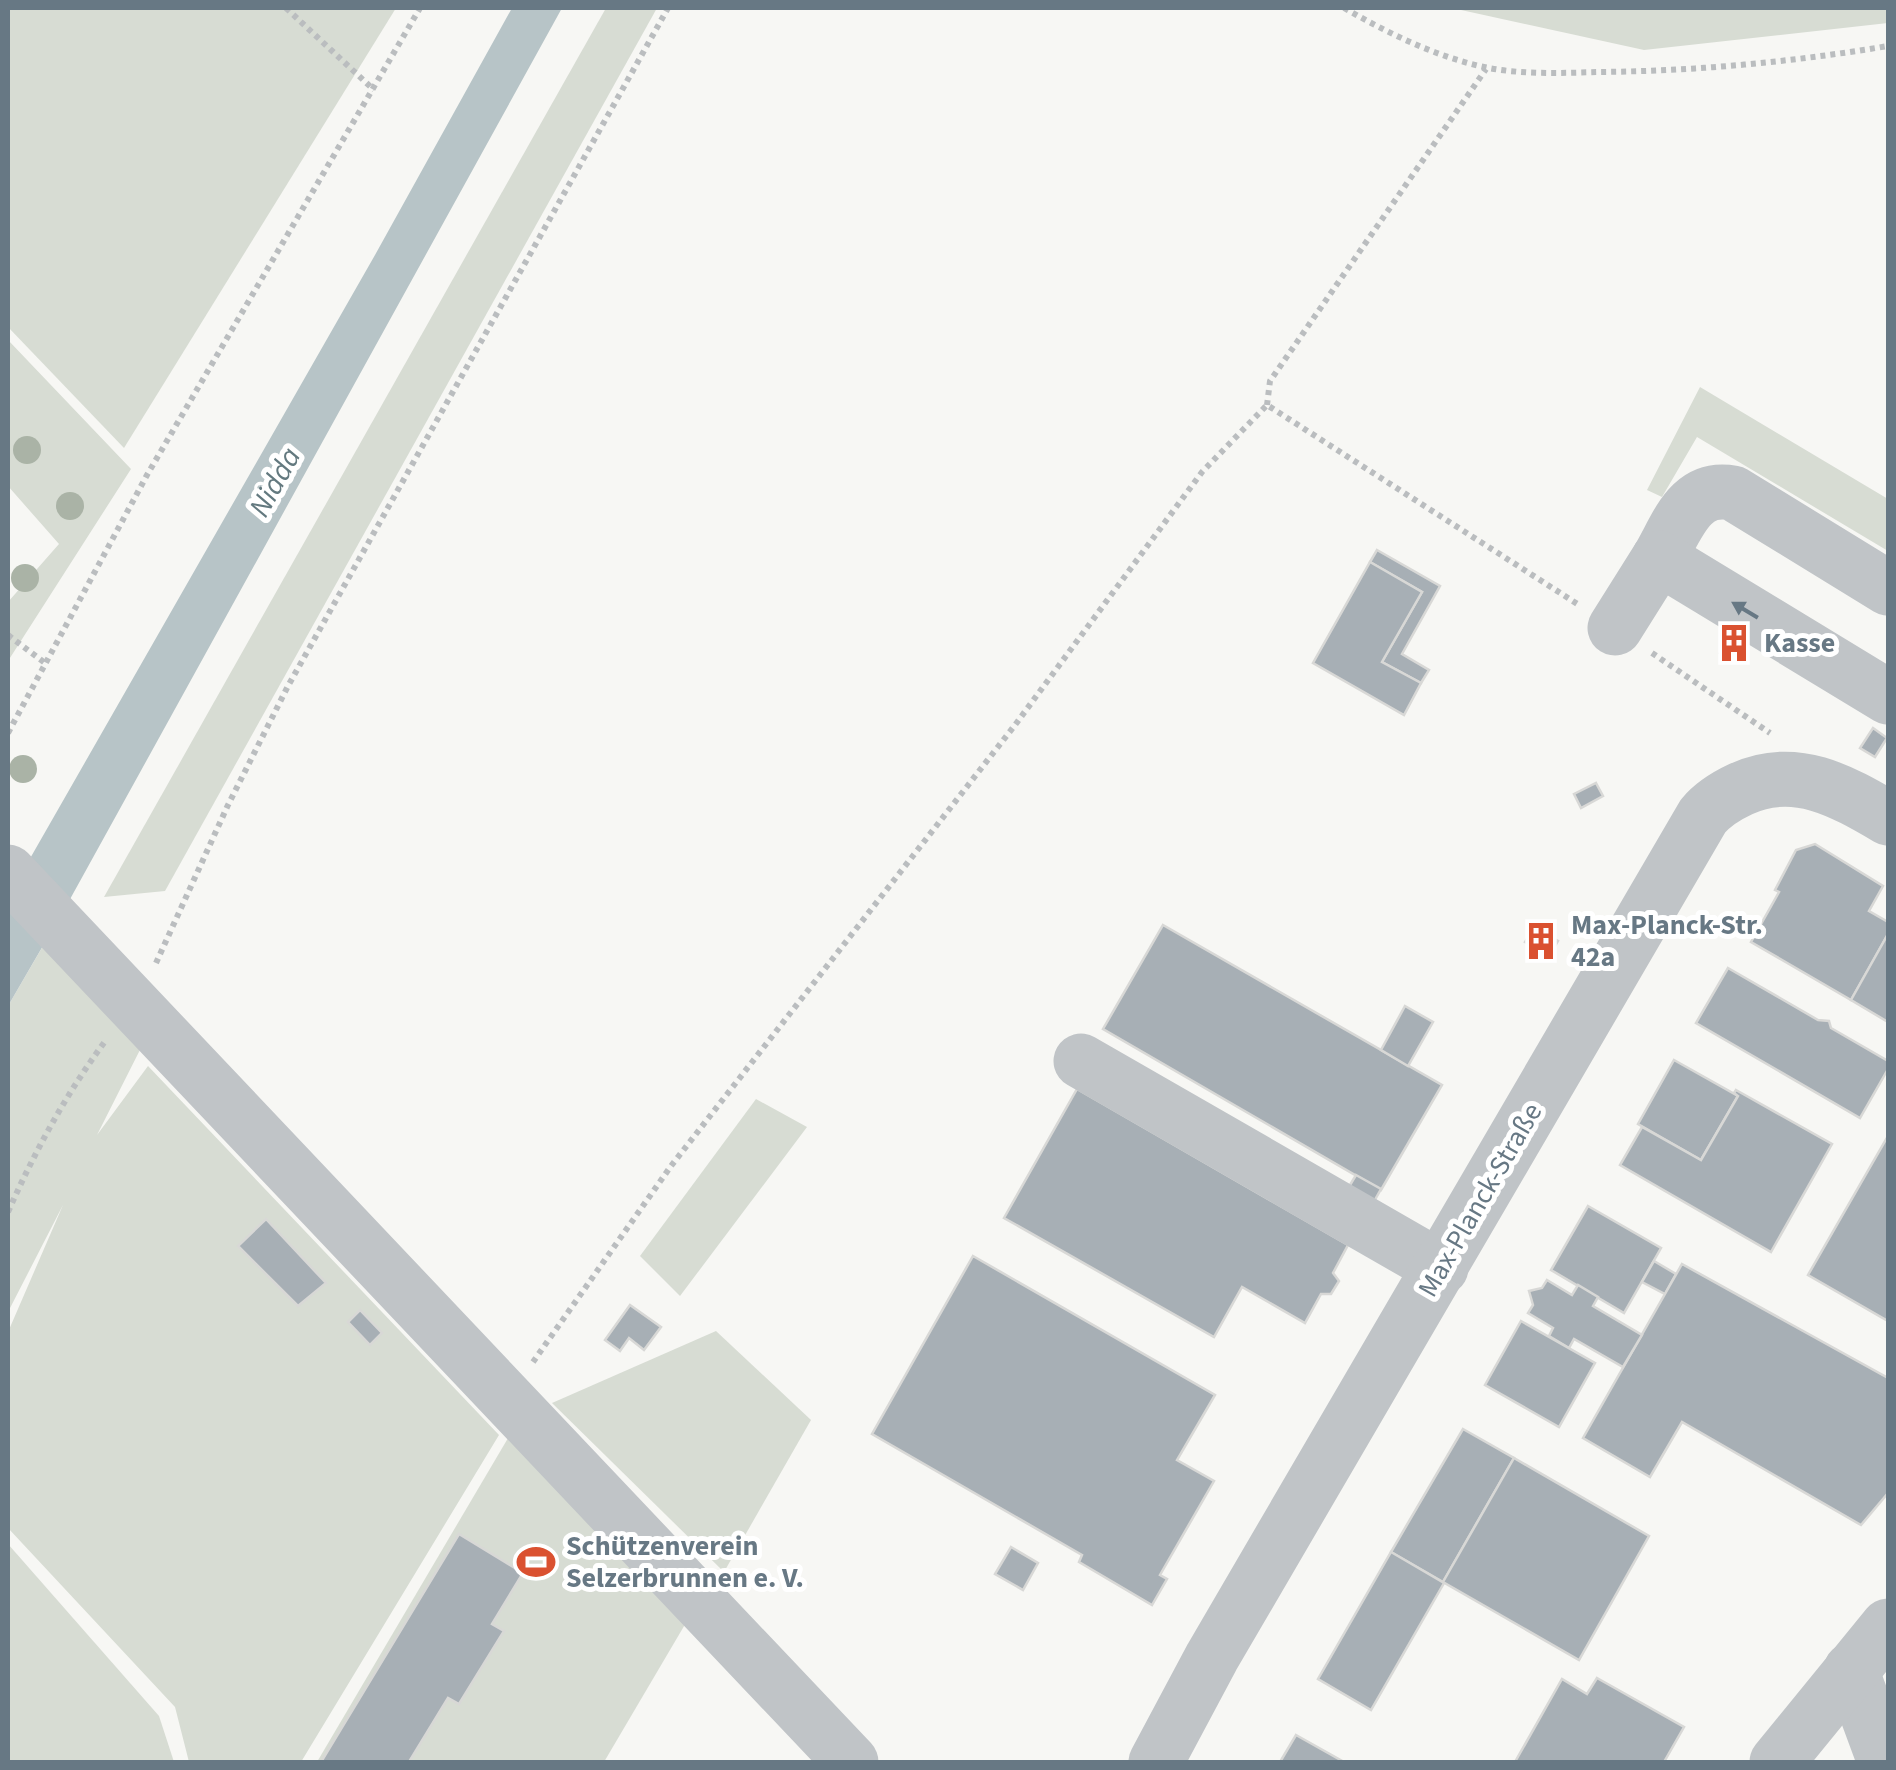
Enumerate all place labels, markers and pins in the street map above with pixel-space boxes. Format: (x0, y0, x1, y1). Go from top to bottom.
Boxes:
building icon: Kasse (1713, 622, 1755, 664)
place label: Kasse (1764, 623, 1835, 663)
place label: Max-Planck-Str. 42a (1571, 905, 1763, 977)
building icon: Max-Planck-Str. 42a (1520, 920, 1562, 962)
place label: Schützenverein Selzerbrunnen e. V. (566, 1526, 804, 1598)
sports icon: Schützenverein Selzerbrunnen e. V. (515, 1541, 557, 1583)

